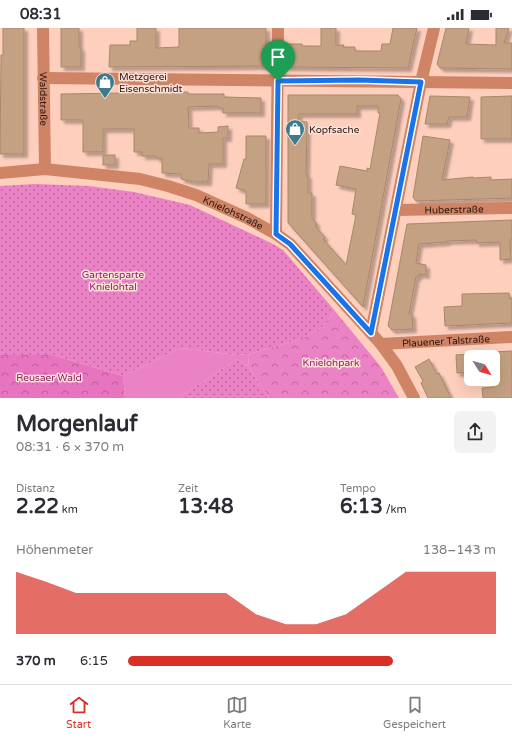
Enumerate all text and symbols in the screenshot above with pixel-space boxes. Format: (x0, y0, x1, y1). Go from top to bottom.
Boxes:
text: 08:31 (20, 5, 62, 23)
pin (261, 40, 295, 81)
icon: arrive (267, 46, 289, 68)
shop icon: Metzgerei Eisenschmidt (94, 71, 116, 99)
place label: Metzgerei Eisenschmidt (119, 71, 183, 95)
street label: Waldstraße (37, 72, 49, 126)
shop icon: Kopfsache (284, 118, 306, 146)
place label: Kopfsache (309, 124, 360, 136)
street label: Knielohstraße (201, 194, 265, 233)
street label: Huberstraße (424, 203, 484, 217)
park label: Gartensparte Knielohtal (82, 269, 145, 293)
street label: Plauener Talstraße (402, 333, 491, 350)
north arrow (464, 350, 500, 386)
map controls (464, 350, 500, 386)
park label: Knielohpark (303, 357, 360, 369)
park label: Reusaer Wald (16, 372, 82, 384)
text: Morgenlauf (16, 411, 138, 437)
button: share (454, 411, 496, 453)
text: 08:31 · 6 × 370 m (16, 439, 124, 455)
text: Distanz (16, 482, 55, 495)
text: Zeit (178, 482, 198, 495)
text: Tempo (340, 482, 376, 495)
text: 2.22 (16, 495, 59, 519)
text: 13:48 (178, 495, 233, 519)
text: 6:13 (340, 495, 383, 519)
text: km (59, 503, 78, 516)
text: /km (383, 503, 407, 516)
text: Höhenmeter (16, 542, 93, 558)
text: 138–143 m (423, 542, 496, 558)
text: 370 m (16, 653, 56, 669)
text: 6:15 (80, 653, 108, 669)
tab: Start (66, 694, 91, 731)
tab: Karte (223, 694, 251, 731)
tab: Gespeichert (383, 694, 446, 731)

